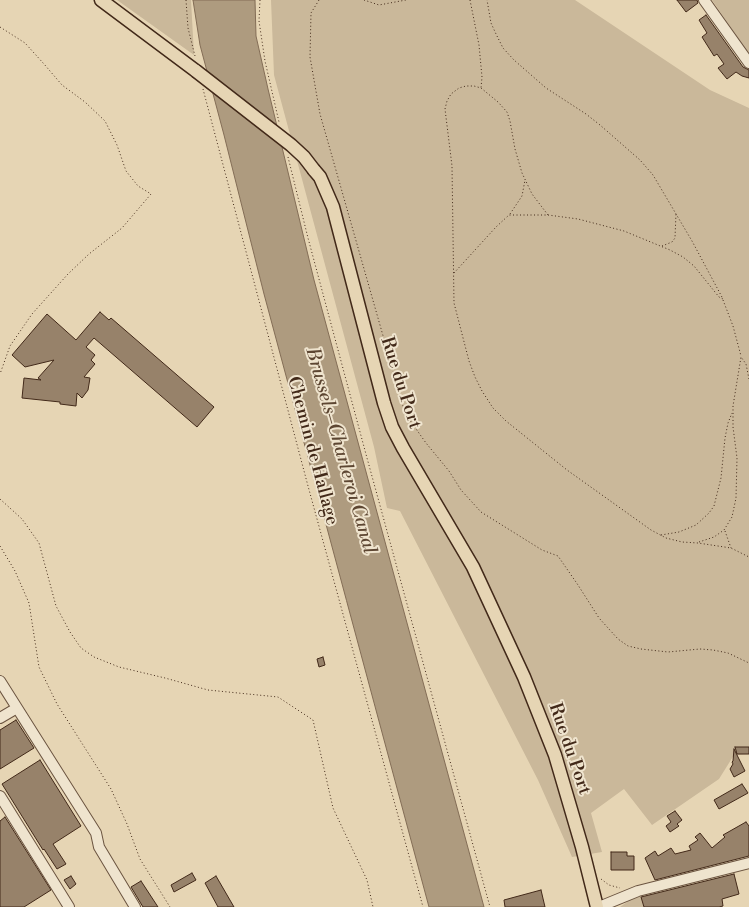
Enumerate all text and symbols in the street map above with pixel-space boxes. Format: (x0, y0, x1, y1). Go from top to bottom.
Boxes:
street label: Rue du Port (375, 334, 425, 432)
water label: Brussels–Charleroi Canal (300, 345, 380, 557)
street label: Chemin de Hallage (282, 374, 342, 528)
street label: Rue du Port (543, 700, 595, 798)

